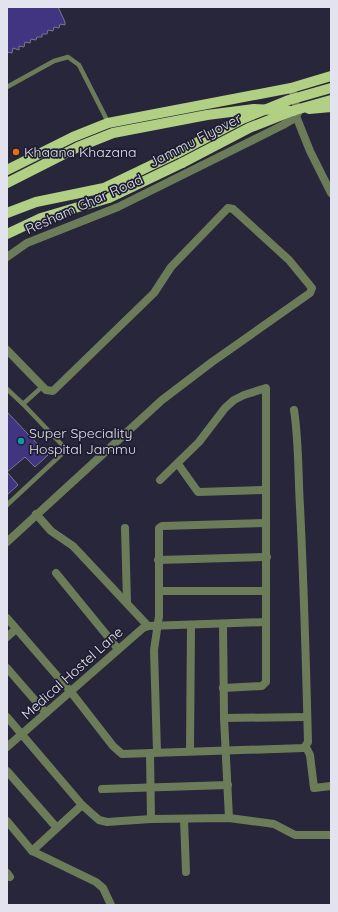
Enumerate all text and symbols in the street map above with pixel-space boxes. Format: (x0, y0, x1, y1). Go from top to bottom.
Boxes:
street label: Jammu Flyover (146, 109, 245, 171)
place label: Khaana Khazana (24, 143, 137, 161)
marker: Khaana Khazana (11, 147, 21, 157)
street label: Resham Ghar Road (22, 170, 146, 238)
place label: Super Speciality Hospital Jammu (29, 424, 136, 458)
marker: Super Speciality Hospital Jammu (16, 436, 26, 446)
street label: Medical Hostel Lane (18, 623, 127, 723)

